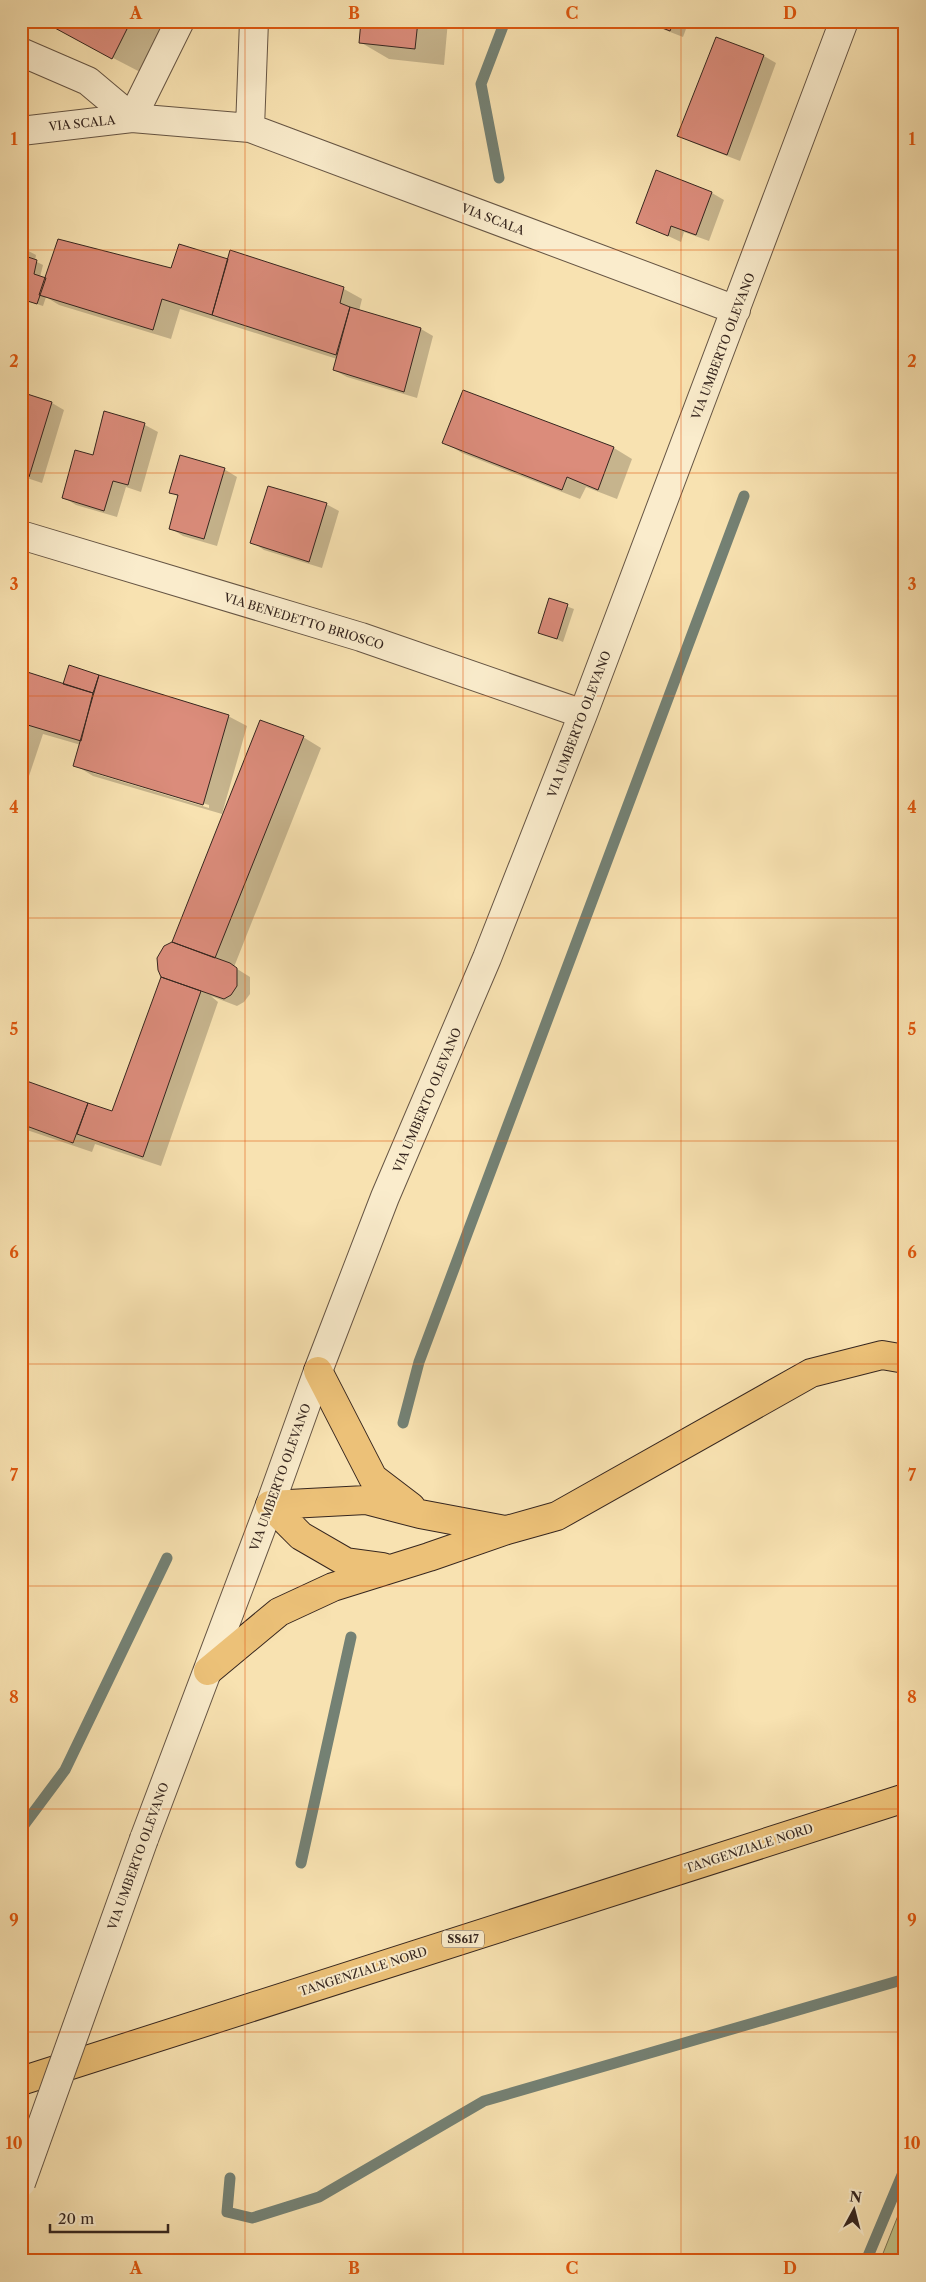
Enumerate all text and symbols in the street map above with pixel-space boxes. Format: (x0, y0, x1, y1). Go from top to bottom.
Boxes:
text: A (129, 3, 143, 23)
text: B (348, 3, 360, 23)
text: C (566, 3, 578, 23)
text: D (783, 3, 797, 23)
street label: VIA SCALA (47, 112, 117, 134)
text: 1 (10, 129, 18, 149)
text: 1 (908, 129, 916, 149)
street label: VIA SCALA (458, 200, 528, 238)
street label: VIA UMBERTO OLEVANO (688, 271, 758, 422)
text: 2 (9, 351, 19, 371)
text: 2 (907, 351, 917, 371)
text: 3 (9, 574, 19, 594)
text: 3 (907, 574, 917, 594)
street label: VIA BENEDETTO BRIOSCO (221, 589, 386, 653)
street label: VIA UMBERTO OLEVANO (544, 649, 614, 800)
text: 4 (9, 797, 19, 817)
text: 4 (907, 797, 917, 817)
text: 5 (10, 1019, 19, 1039)
text: 5 (908, 1019, 917, 1039)
street label: VIA UMBERTO OLEVANO (389, 1025, 464, 1176)
text: 6 (9, 1242, 19, 1262)
text: 6 (907, 1242, 917, 1262)
street label: VIA UMBERTO OLEVANO (246, 1401, 314, 1554)
text: 7 (10, 1465, 19, 1485)
text: 7 (908, 1465, 917, 1485)
text: 8 (9, 1687, 19, 1707)
text: 8 (907, 1687, 917, 1707)
street label: VIA UMBERTO OLEVANO (104, 1780, 172, 1933)
street label: TANGENZIALE NORD (683, 1820, 815, 1876)
text: 9 (9, 1910, 19, 1930)
text: 9 (907, 1910, 917, 1930)
road number: SS617 (442, 1930, 484, 1948)
street label: TANGENZIALE NORD (297, 1943, 429, 1999)
text: 10 (5, 2133, 23, 2153)
text: 10 (903, 2133, 921, 2153)
north arrow (828, 2184, 878, 2234)
text: N (848, 2187, 863, 2207)
scale bar (50, 2202, 168, 2234)
text: 20 m (58, 2209, 94, 2228)
text: A (129, 2258, 143, 2278)
text: B (348, 2258, 360, 2278)
text: C (566, 2258, 578, 2278)
text: D (783, 2258, 797, 2278)

